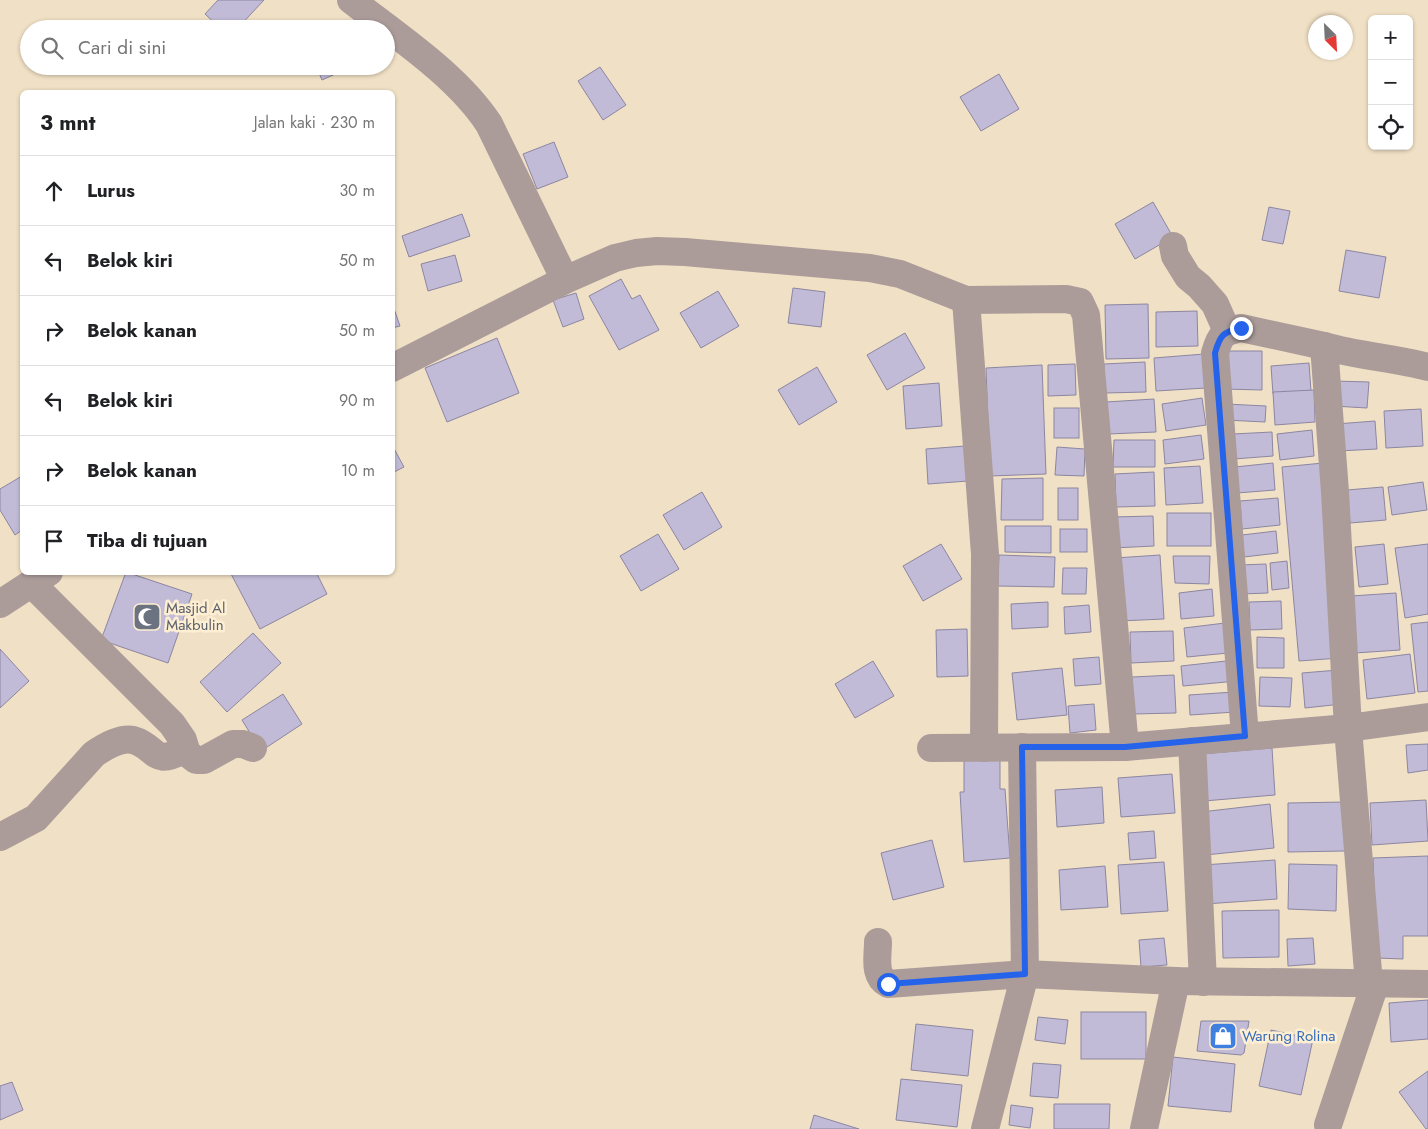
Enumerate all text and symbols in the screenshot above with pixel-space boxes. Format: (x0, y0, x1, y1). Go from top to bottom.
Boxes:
north arrow (1308, 15, 1353, 60)
map controls (1368, 15, 1413, 150)
button: + (1368, 15, 1413, 60)
search box (20, 20, 395, 75)
icon: search (38, 34, 66, 62)
text: Cari di sini (78, 34, 166, 61)
button: − (1368, 60, 1413, 105)
button: locate (1368, 105, 1413, 150)
text: 3 mnt (40, 108, 95, 138)
text: Jalan kaki · 230 m (254, 111, 375, 134)
icon: ahead (40, 177, 68, 205)
text: Lurus (87, 177, 135, 204)
text: 30 m (339, 179, 375, 202)
icon: left (40, 247, 68, 275)
text: Belok kiri (87, 247, 173, 274)
text: 50 m (339, 249, 375, 272)
icon: right (40, 317, 68, 345)
text: Belok kanan (87, 317, 197, 344)
route end (1230, 317, 1253, 340)
text: 50 m (339, 319, 375, 342)
icon: left (40, 387, 68, 415)
text: Belok kiri (87, 387, 173, 414)
text: 90 m (339, 389, 375, 412)
icon: right (40, 457, 68, 485)
text: Belok kanan (87, 457, 197, 484)
text: 10 m (341, 459, 375, 482)
icon: arrive (40, 527, 68, 555)
text: Tiba di tujuan (87, 527, 207, 554)
place label: Masjid Al Makbulin (166, 597, 225, 636)
mosque icon: Masjid Al Makbulin (132, 602, 162, 632)
route start (877, 973, 900, 996)
shop icon: Warung Rolina (1208, 1021, 1238, 1051)
place label: Warung Rolina (1242, 1025, 1336, 1047)

